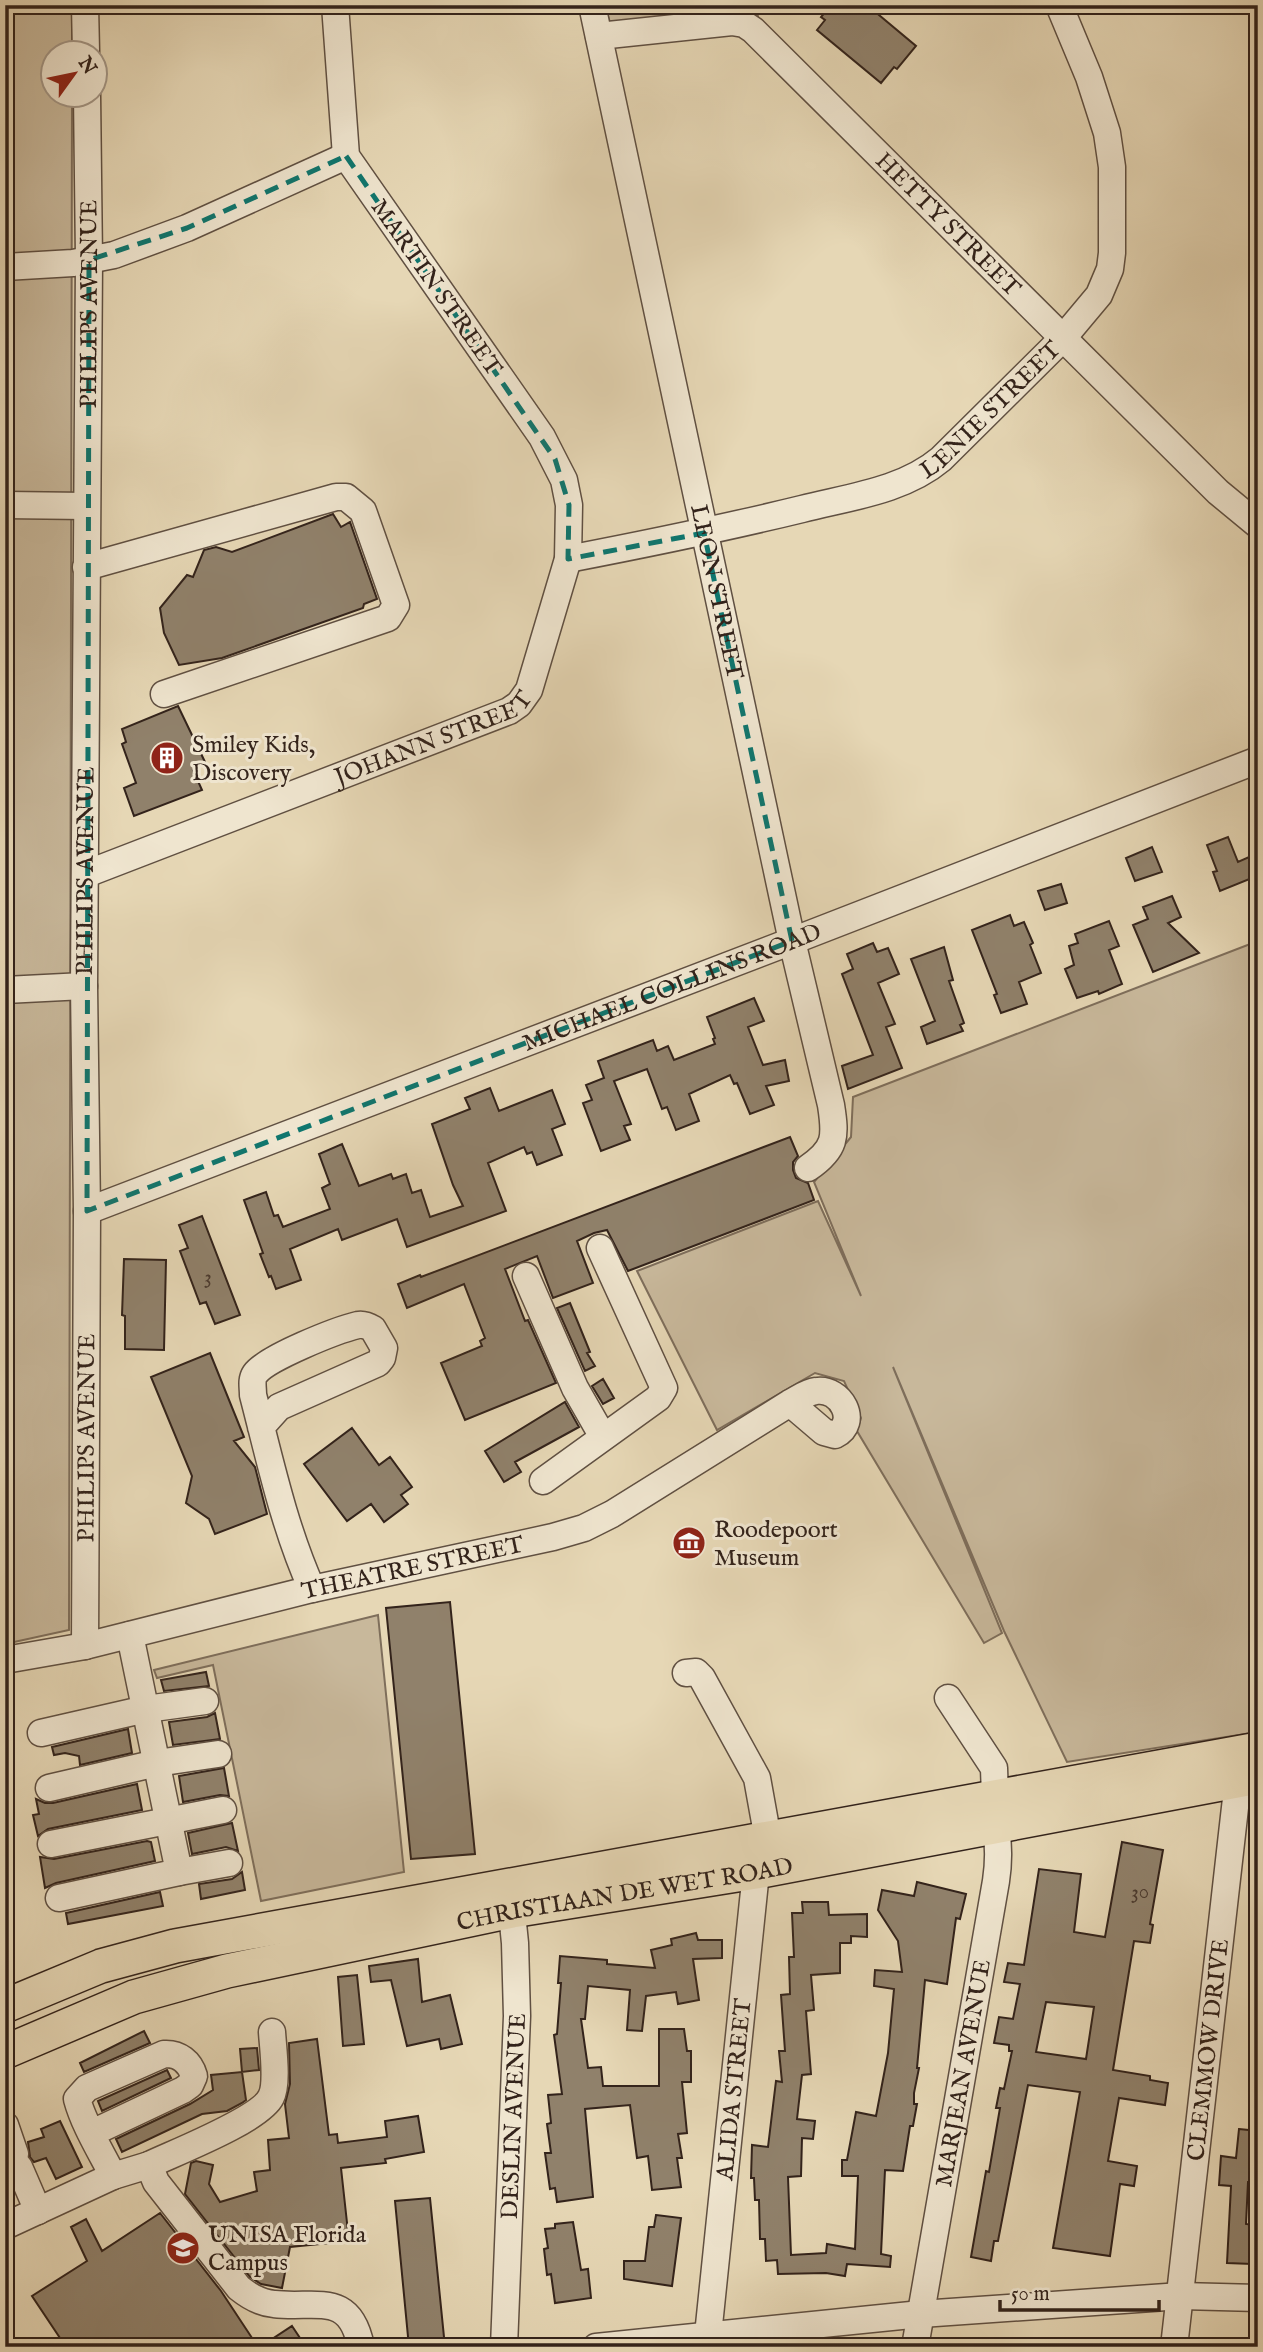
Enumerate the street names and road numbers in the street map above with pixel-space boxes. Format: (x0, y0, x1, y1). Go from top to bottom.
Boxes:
street label: HETTY STREET (868, 146, 1027, 304)
street label: MARTIN STREET (363, 193, 509, 383)
street label: PHILIPS AVENUE (74, 199, 106, 409)
street label: LENIE STREET (914, 334, 1069, 487)
street label: LEON STREET (682, 502, 750, 683)
street label: JOHANN STREET (328, 685, 541, 795)
street label: PHILIPS AVENUE (70, 766, 103, 976)
street label: MICHAEL COLLINS ROAD (518, 917, 826, 1060)
street label: PHILIPS AVENUE (71, 1333, 103, 1543)
street label: THEATRE STREET (298, 1530, 527, 1608)
street label: CHRISTIAAN DE WET ROAD (454, 1851, 796, 1939)
street label: CLEMMOW DRIVE (1181, 1937, 1237, 2163)
street label: MARJEAN AVENUE (929, 1957, 999, 2190)
street label: ALIDA STREET (710, 1997, 760, 2183)
street label: DESLIN AVENUE (495, 2012, 534, 2220)

